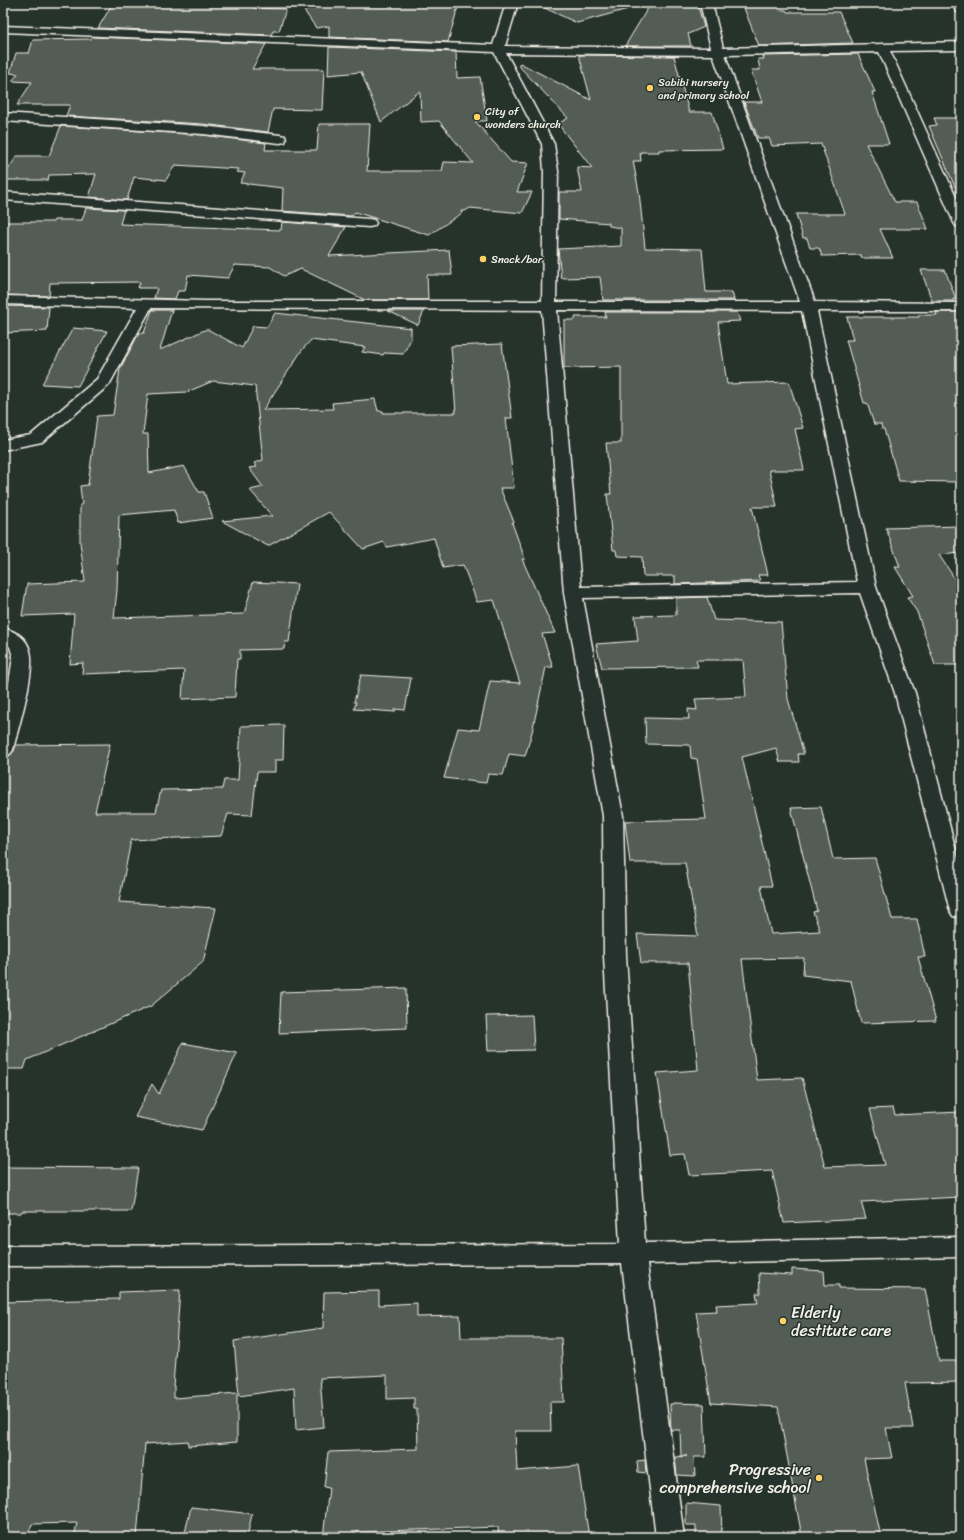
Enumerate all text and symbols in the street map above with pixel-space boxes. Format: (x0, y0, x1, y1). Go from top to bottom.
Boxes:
place label: Sabibi nursery and primary school (658, 73, 750, 105)
marker: Sabibi nursery and primary school (645, 83, 655, 93)
place label: City of wonders church (485, 102, 561, 134)
marker: City of wonders church (472, 112, 482, 122)
place label: Snack/bar (491, 250, 544, 269)
marker: Snack/bar (478, 254, 488, 264)
place label: Elderly destitute care (791, 1298, 891, 1345)
marker: Elderly destitute care (778, 1316, 788, 1326)
place label: Progressive comprehensive school (659, 1455, 811, 1502)
marker: Progressive comprehensive school (814, 1473, 824, 1483)

